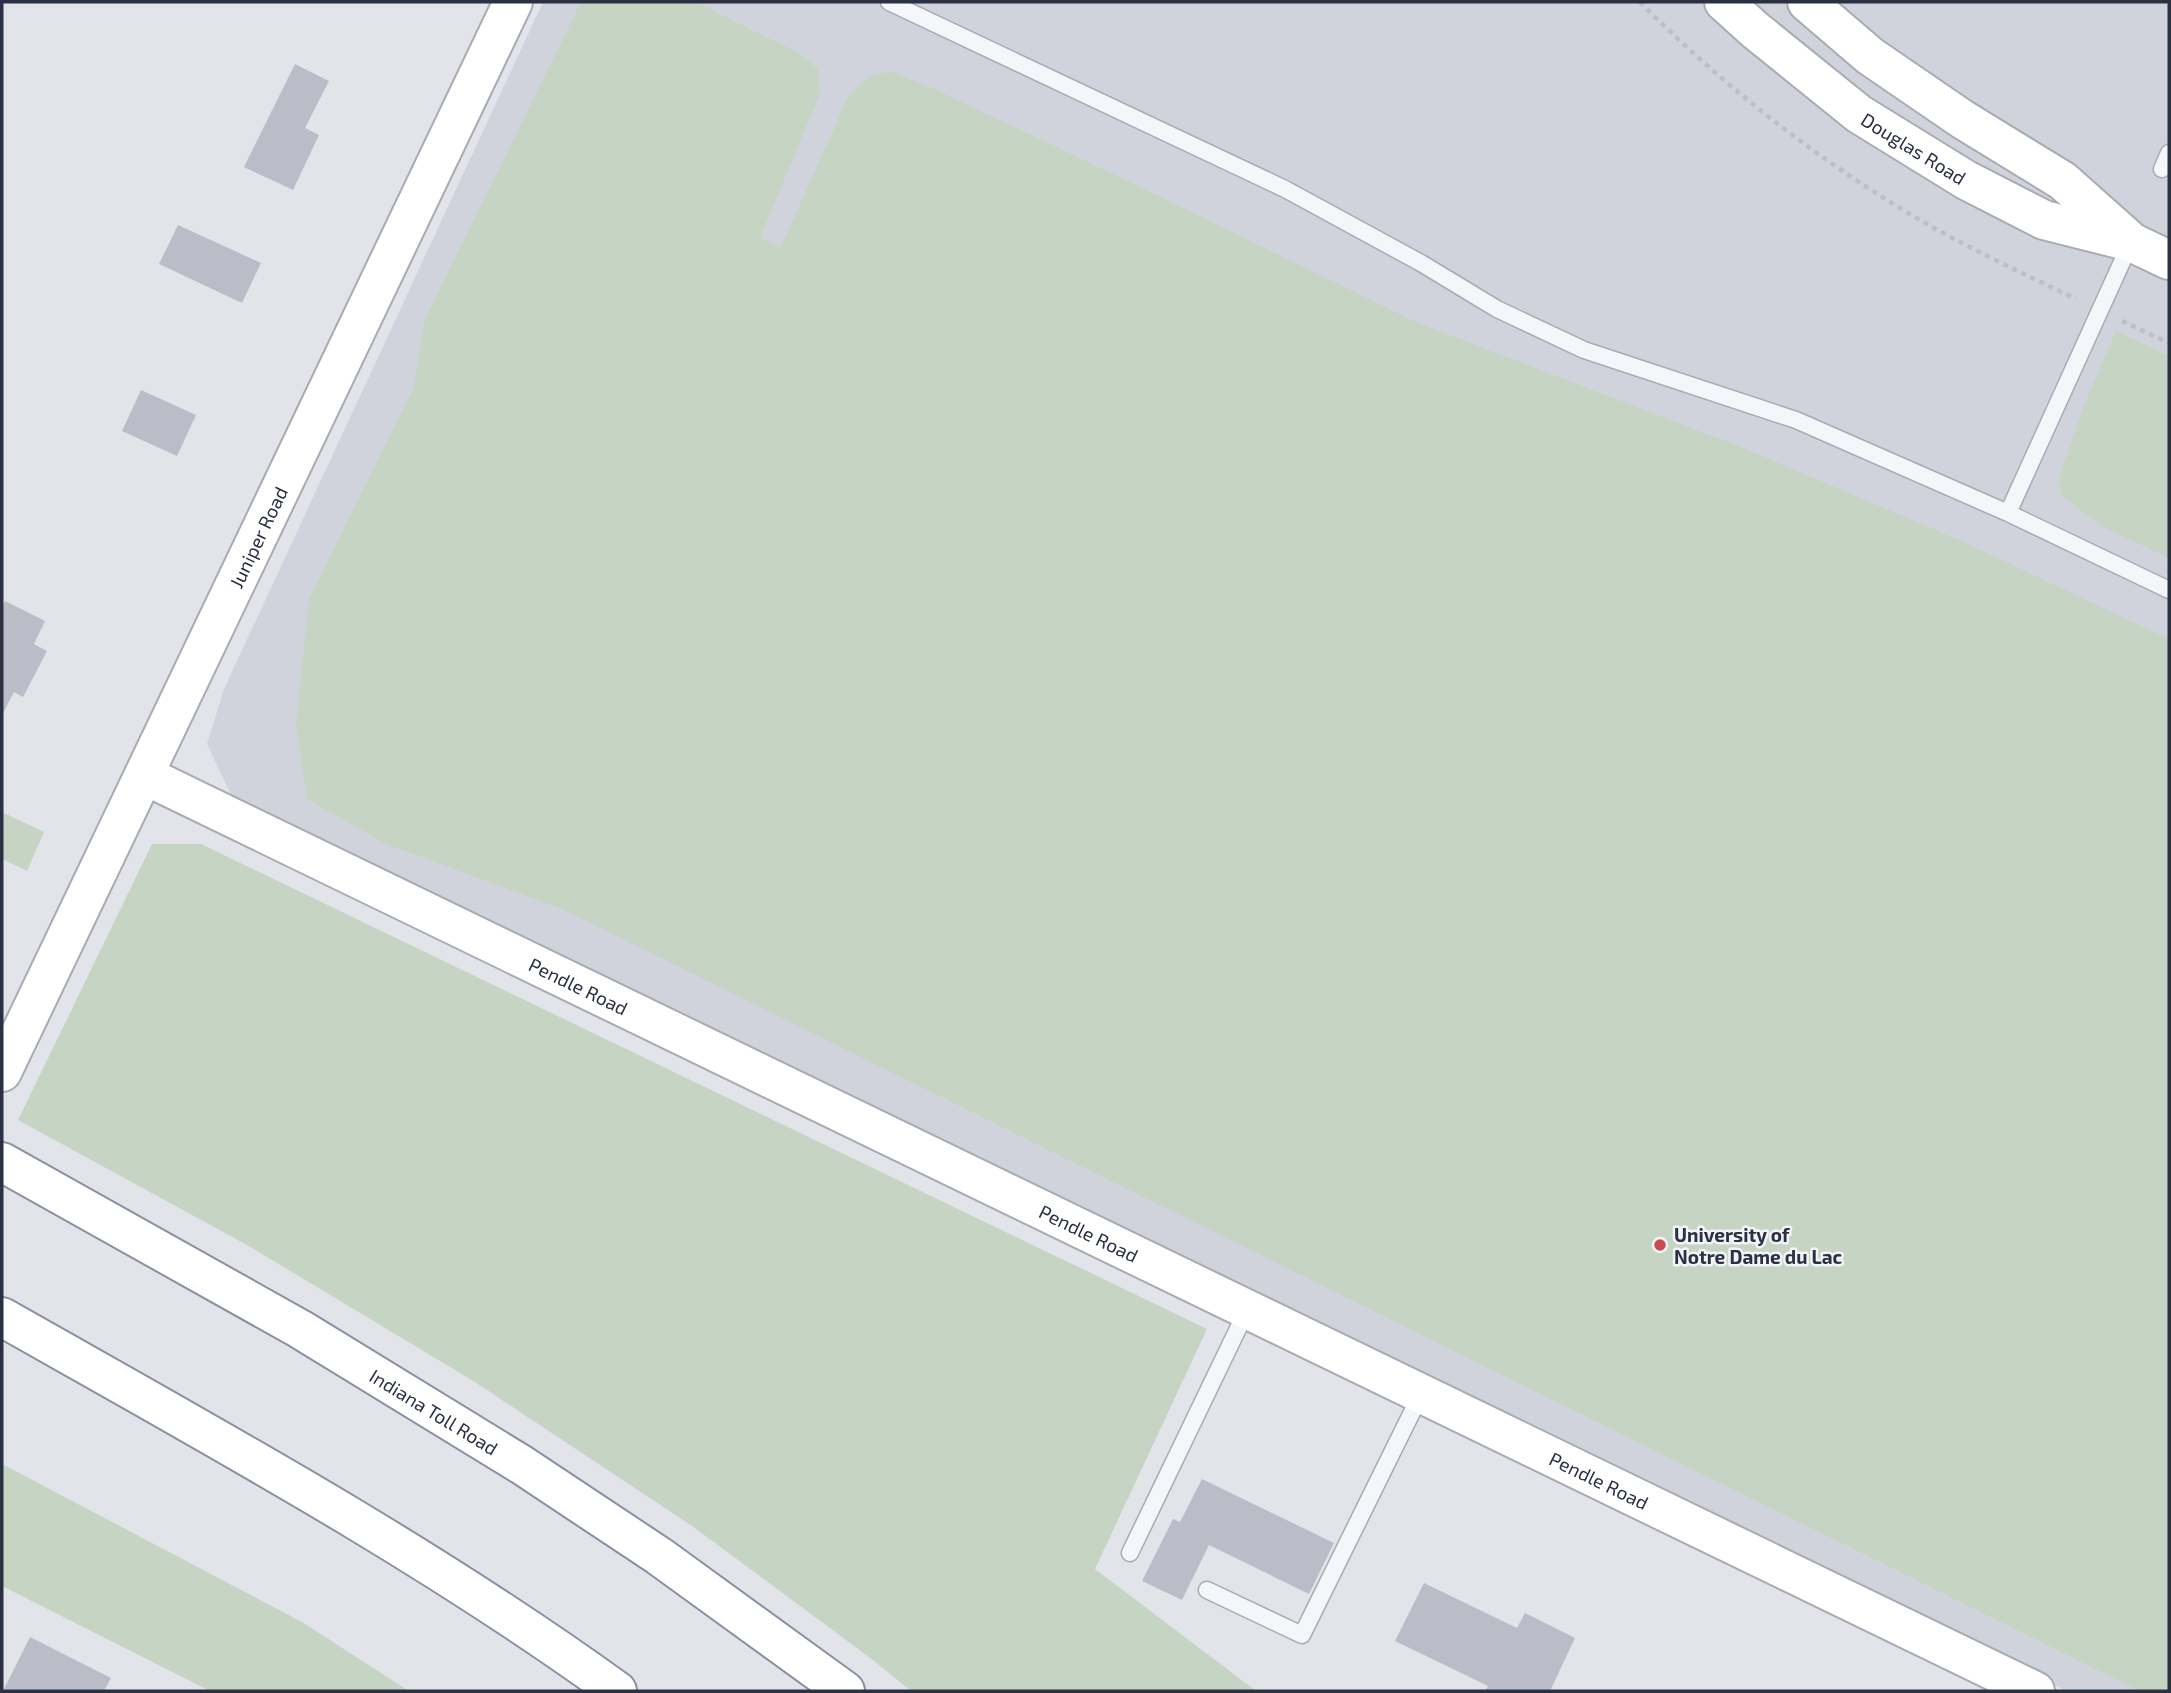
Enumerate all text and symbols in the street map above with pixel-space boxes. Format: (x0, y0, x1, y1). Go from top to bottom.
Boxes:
street label: Douglas Road (1857, 107, 1970, 189)
street label: Juniper Road (224, 482, 292, 591)
street label: Pendle Road (525, 952, 632, 1019)
street label: Pendle Road (1036, 1199, 1142, 1266)
place label: University of Notre Dame du Lac (1674, 1223, 1843, 1268)
marker: University of Notre Dame du Lac (1652, 1237, 1668, 1253)
street label: Indiana Toll Road (366, 1363, 502, 1459)
street label: Pendle Road (1546, 1446, 1652, 1514)

